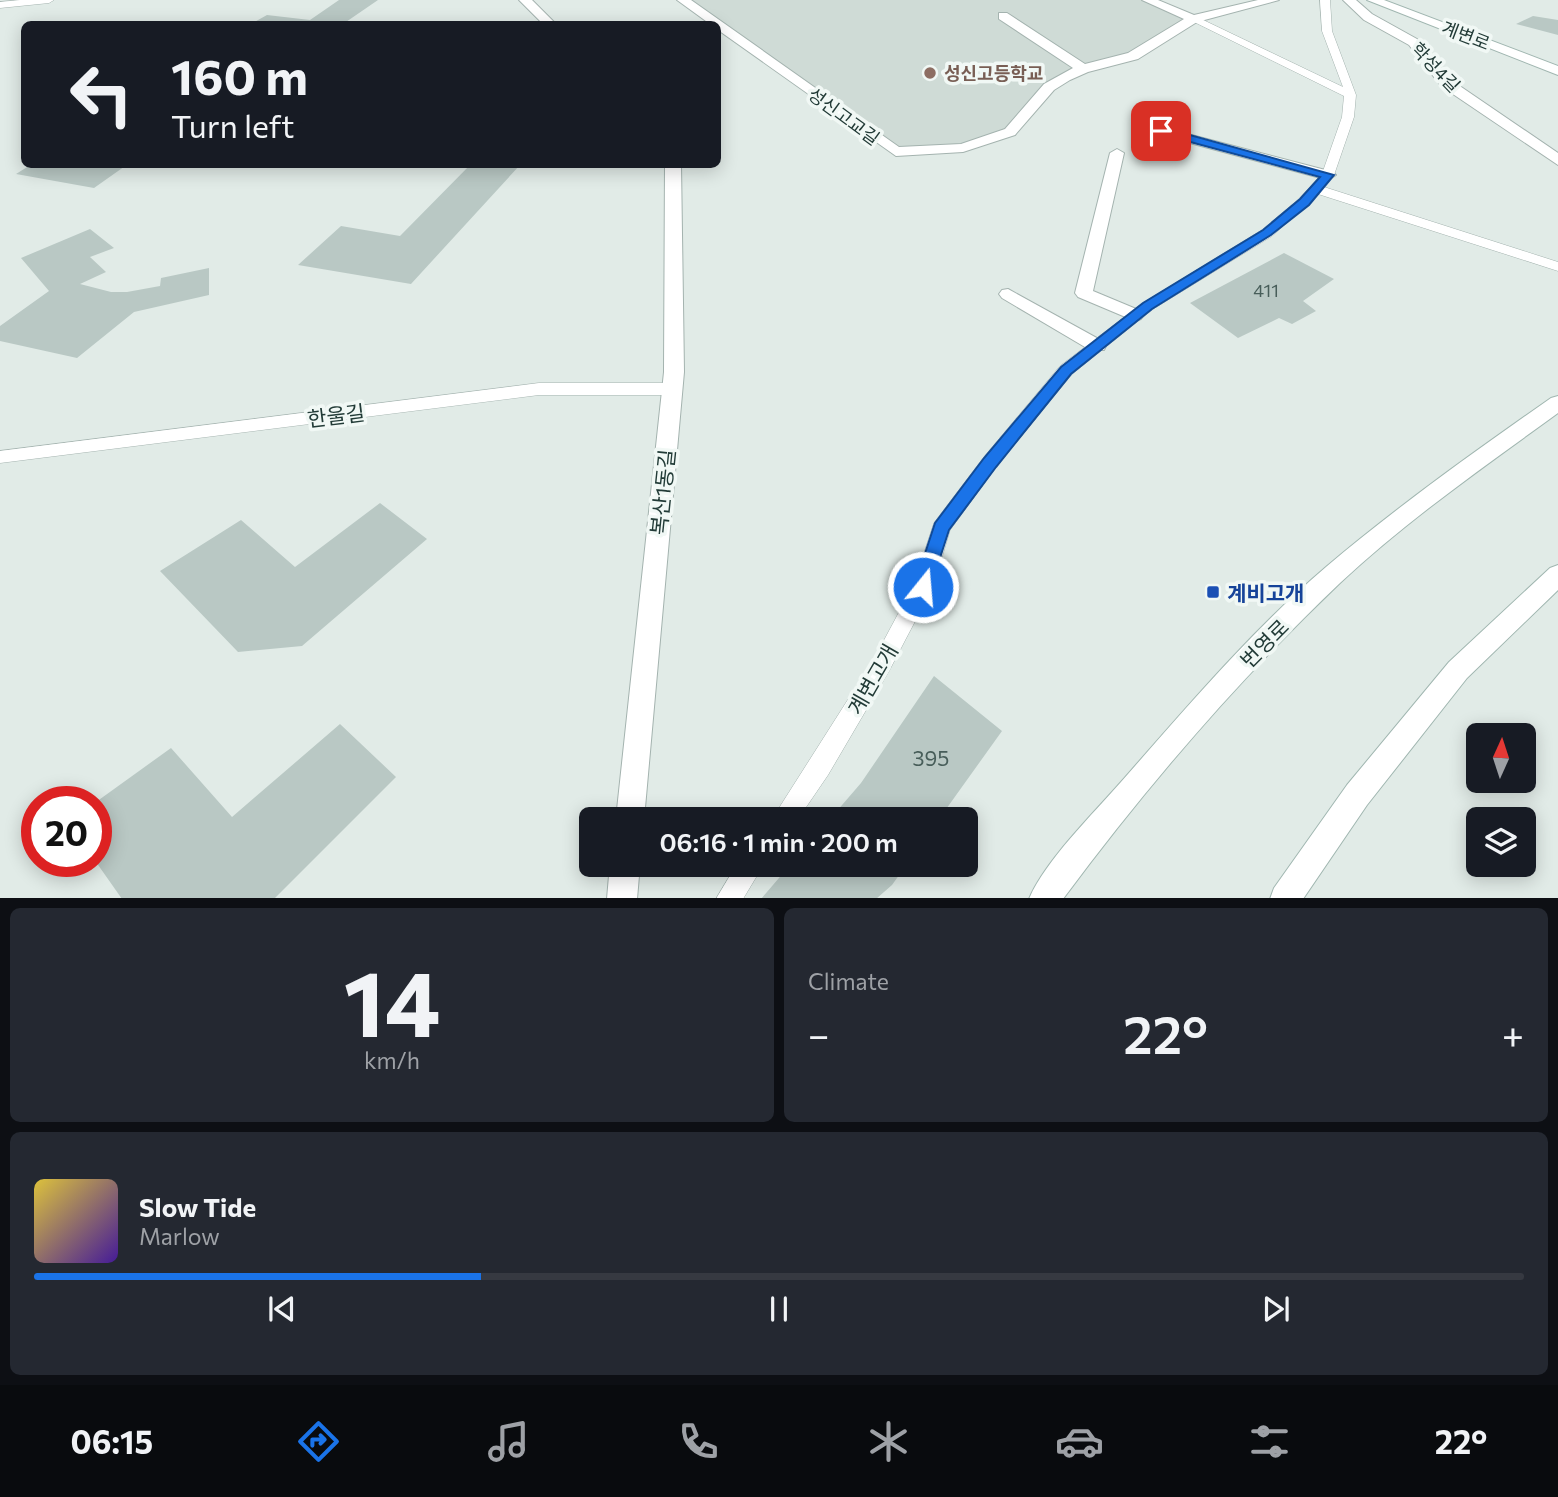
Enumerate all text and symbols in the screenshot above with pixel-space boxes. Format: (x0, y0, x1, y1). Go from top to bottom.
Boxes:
street label: 계변로 (1439, 16, 1493, 54)
street label: 학성4길 (1407, 38, 1465, 96)
text: 160 m (171, 45, 308, 105)
icon: left (56, 49, 147, 140)
place label: 성신고등학교 (944, 62, 1043, 84)
marker: 성신고등학교 (922, 65, 938, 81)
street label: 성신고교길 (804, 83, 884, 149)
pin (1131, 101, 1191, 161)
text: Turn left (171, 105, 295, 145)
icon: arrive (1142, 112, 1180, 150)
house number: 411 (1253, 279, 1279, 301)
street label: 한울길 (306, 399, 366, 431)
street label: 복산1동길 (645, 448, 679, 536)
position arrow (886, 550, 960, 624)
place label: 계비고개 (1227, 580, 1304, 605)
marker: 계비고개 (1205, 584, 1221, 600)
street label: 번영로 (1235, 614, 1293, 672)
street label: 계변고개 (842, 639, 902, 719)
north arrow (1466, 723, 1536, 793)
map controls (1466, 723, 1536, 877)
house number: 395 (913, 745, 949, 770)
speed limit sign: 20 (21, 786, 112, 877)
button: layers (1466, 807, 1536, 877)
text: 06:16 · 1 min · 200 m (659, 826, 898, 857)
text: 14 (343, 944, 441, 1056)
text: Climate (808, 967, 889, 995)
text: 22° (1123, 1001, 1208, 1065)
text: − (808, 1010, 830, 1057)
text: + (1502, 1010, 1524, 1057)
text: km/h (364, 1046, 420, 1074)
text: Slow Tide (139, 1191, 256, 1222)
text: Marlow (139, 1222, 220, 1250)
icon: previous (263, 1290, 301, 1328)
icon: pause (760, 1290, 798, 1328)
icon: next (1257, 1290, 1295, 1328)
icon: directions (294, 1417, 343, 1466)
icon: music (484, 1417, 533, 1466)
icon: phone (674, 1417, 723, 1466)
icon: climate (864, 1417, 913, 1466)
icon: car (1055, 1417, 1104, 1466)
icon: filters (1245, 1417, 1294, 1466)
text: 06:15 (71, 1421, 153, 1461)
text: 22° (1435, 1421, 1487, 1461)

